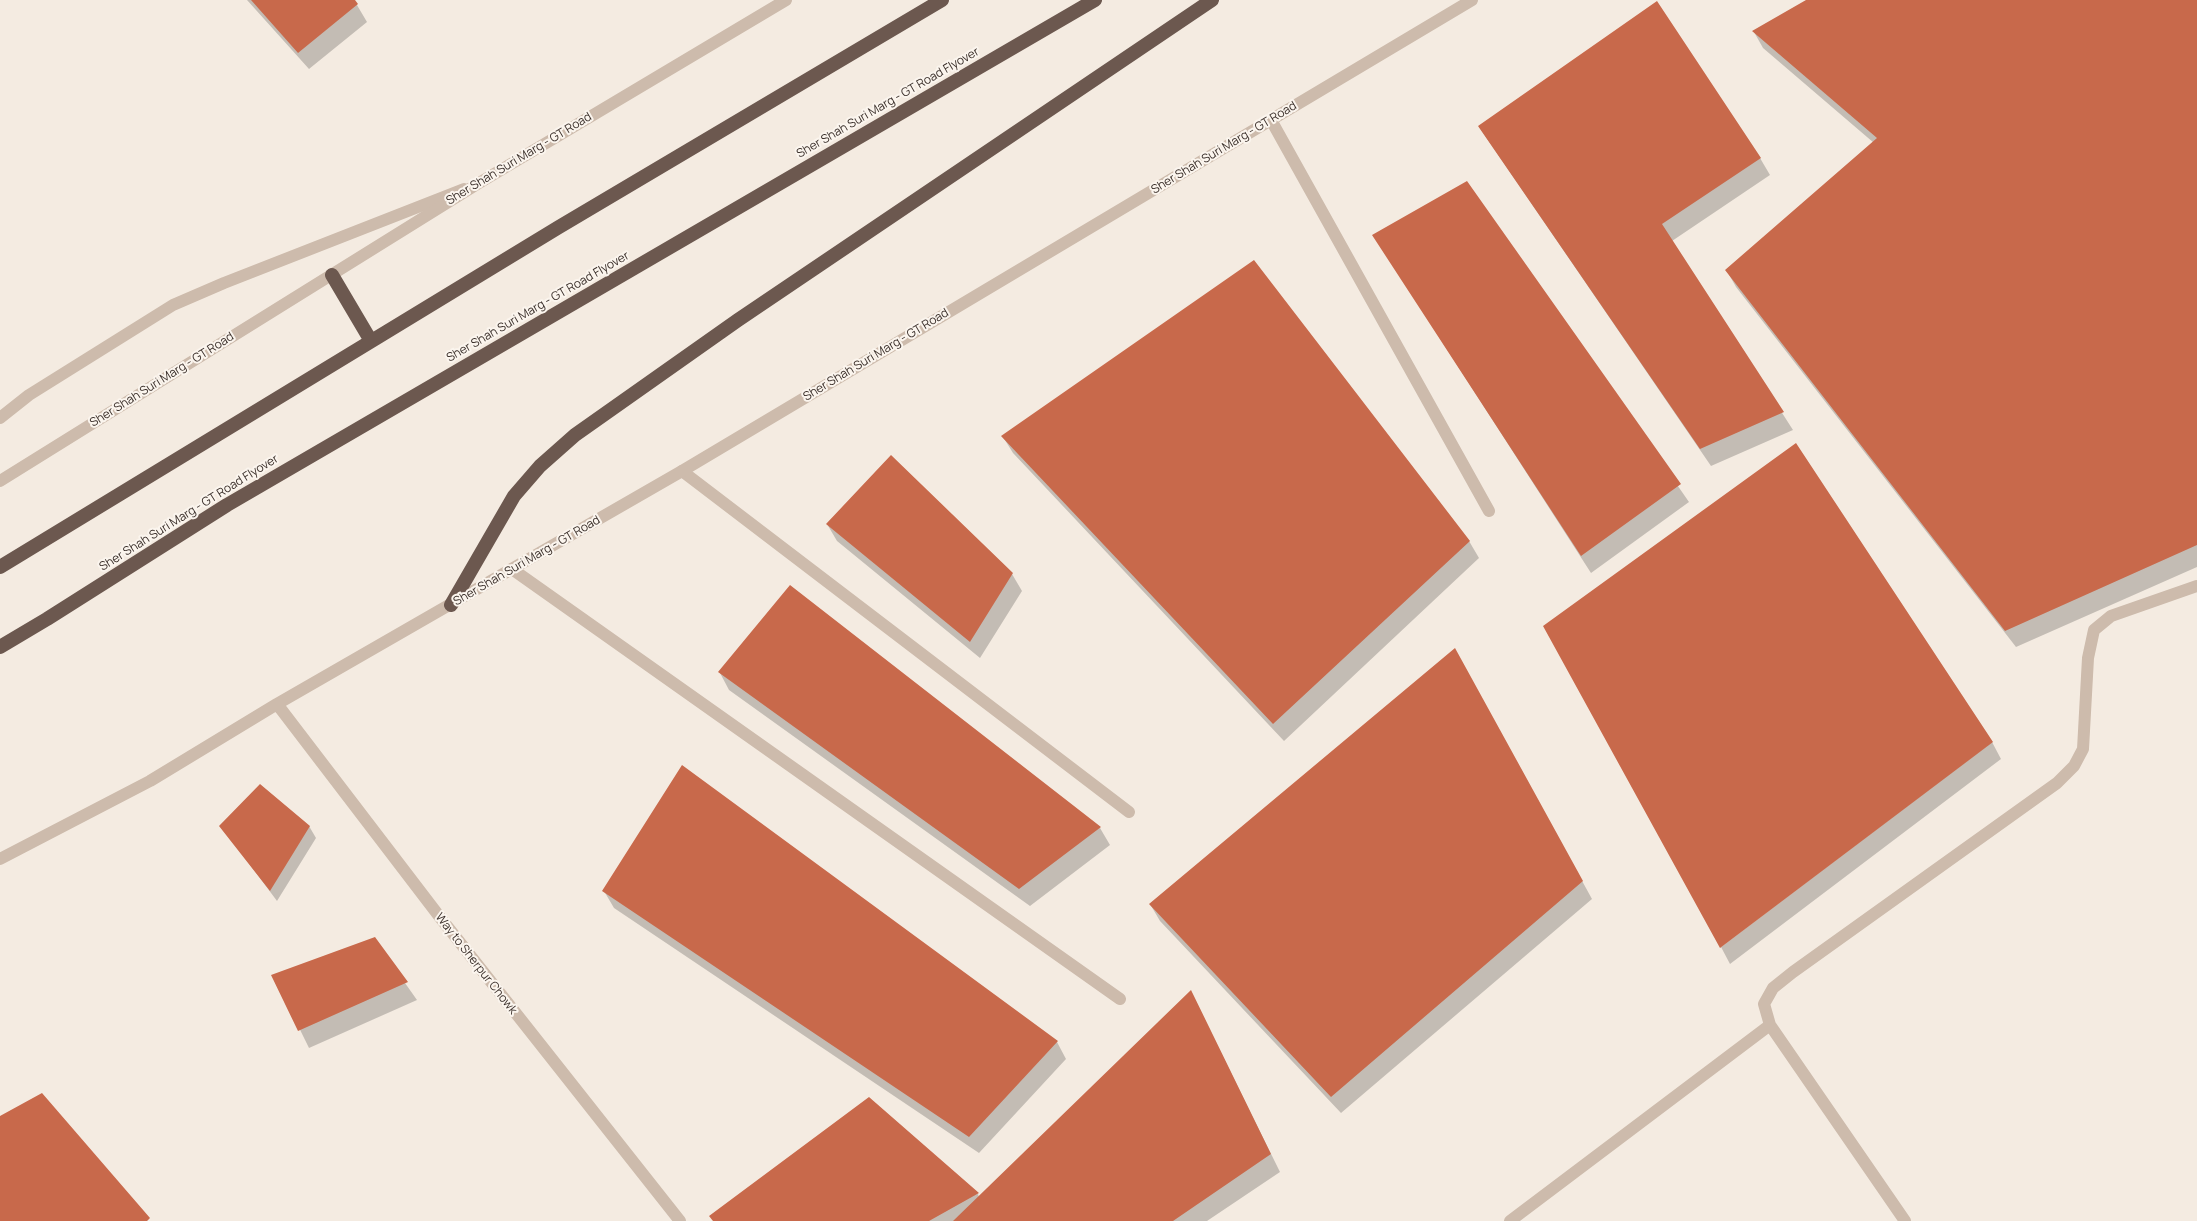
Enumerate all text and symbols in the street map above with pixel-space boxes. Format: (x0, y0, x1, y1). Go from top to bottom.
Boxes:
street label: Sher Shah Suri Marg - GT Road Flyover (794, 45, 982, 161)
street label: Sher Shah Suri Marg - GT Road (1149, 99, 1299, 197)
street label: Sher Shah Suri Marg - GT Road (444, 110, 594, 208)
street label: Sher Shah Suri Marg - GT Road Flyover (444, 249, 632, 365)
street label: Sher Shah Suri Marg - GT Road (801, 306, 951, 404)
street label: Sher Shah Suri Marg - GT Road (87, 330, 237, 430)
street label: Sher Shah Suri Marg - GT Road Flyover (97, 452, 281, 574)
street label: Sher Shah Suri Marg - GT Road (451, 513, 603, 609)
street label: Way to Sherpur Chowk (432, 911, 520, 1017)

